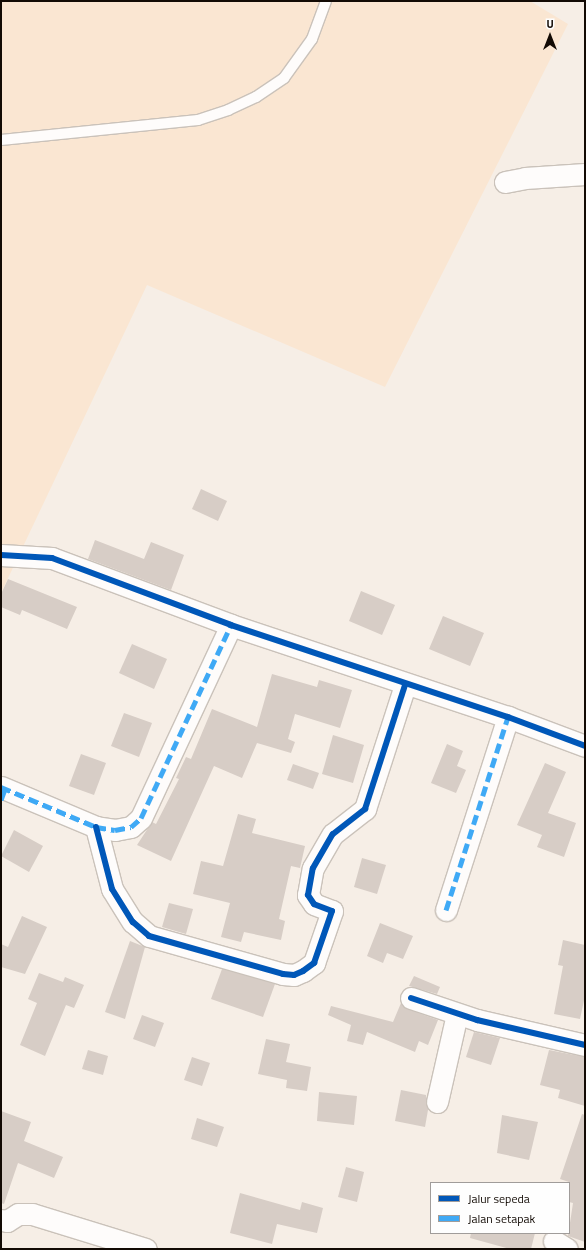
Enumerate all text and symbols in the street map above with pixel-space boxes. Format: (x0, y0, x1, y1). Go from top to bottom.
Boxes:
north arrow (530, 16, 570, 56)
text: U (546, 16, 554, 32)
legend (430, 1182, 570, 1234)
text: Jalur sepeda (468, 1189, 530, 1208)
text: Jalan setapak (468, 1209, 535, 1228)

